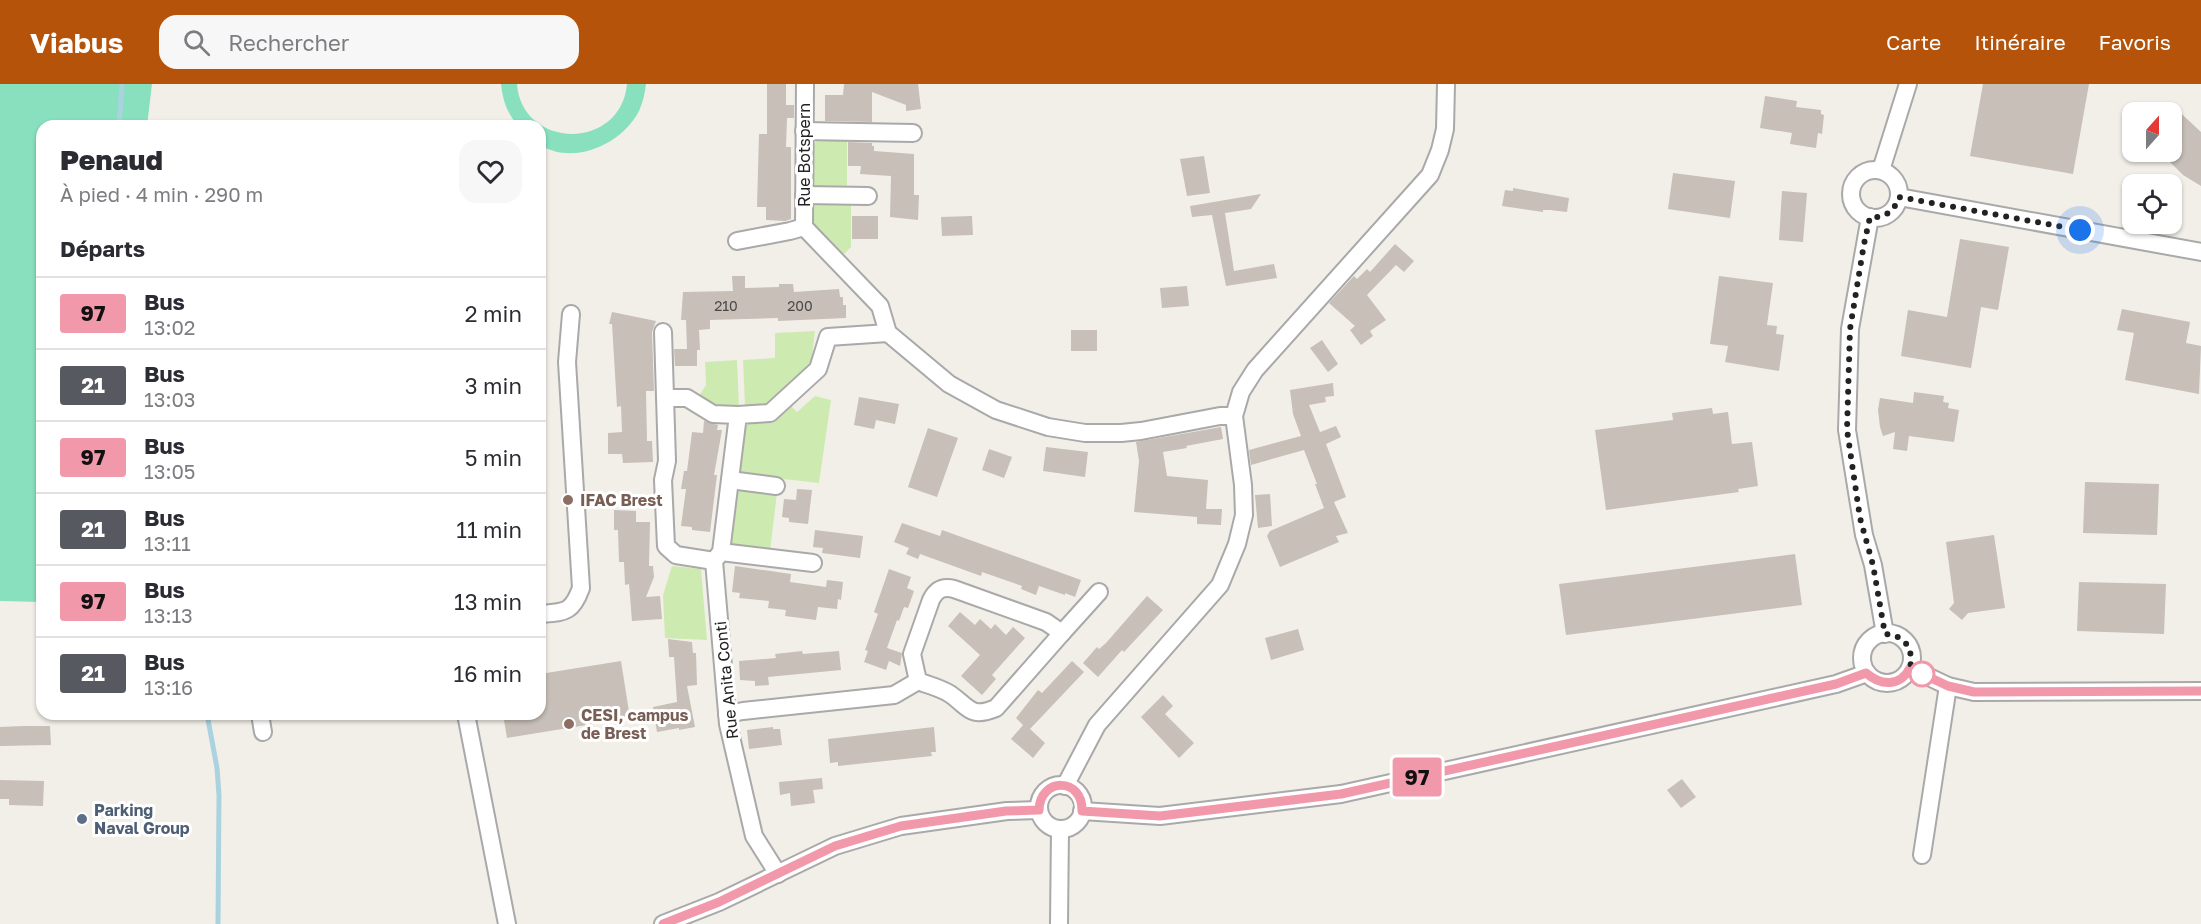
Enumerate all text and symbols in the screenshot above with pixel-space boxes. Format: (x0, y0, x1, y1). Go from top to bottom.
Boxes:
search box (159, 15, 579, 69)
text: Viabus (30, 26, 123, 59)
icon: search (180, 26, 213, 59)
text: Rechercher (228, 29, 349, 56)
text: Carte (1886, 29, 1941, 55)
text: Itinéraire (1974, 29, 2066, 55)
text: Favoris (2099, 29, 2171, 55)
north arrow (2122, 102, 2182, 162)
map controls (2122, 102, 2182, 234)
street label: Rue Botspern (794, 103, 814, 207)
button: heart (459, 140, 522, 203)
text: Penaud (60, 143, 163, 176)
button: locate (2122, 174, 2182, 234)
text: À pied · 4 min · 290 m (60, 182, 263, 206)
your location (2065, 215, 2095, 245)
text: Départs (60, 235, 145, 262)
text: Bus (144, 288, 185, 315)
house number: 210 (714, 297, 738, 314)
house number: 200 (787, 297, 813, 314)
text: 97 (81, 300, 105, 326)
text: 2 min (465, 300, 522, 327)
text: 13:02 (144, 315, 195, 339)
text: Bus (144, 360, 185, 387)
text: 21 (81, 372, 105, 398)
text: 3 min (465, 372, 522, 399)
text: 13:03 (144, 387, 196, 411)
text: Bus (144, 432, 185, 459)
text: 97 (81, 444, 105, 470)
text: 5 min (465, 444, 522, 471)
text: 13:05 (144, 459, 195, 483)
place label: IFAC Brest (580, 490, 663, 510)
marker: IFAC Brest (561, 493, 575, 507)
text: Bus (144, 504, 185, 531)
text: 21 (81, 516, 105, 542)
text: 11 min (456, 516, 522, 543)
text: 13:11 (144, 531, 191, 555)
text: Bus (144, 576, 185, 603)
text: 97 (81, 588, 105, 614)
text: 13 min (454, 588, 522, 615)
text: 13:13 (144, 603, 193, 627)
street label: Rue Anita Conti (710, 620, 742, 740)
text: Bus (144, 648, 185, 675)
text: 21 (81, 660, 105, 686)
text: 16 min (454, 660, 522, 687)
unlabelled marker (1909, 661, 1935, 687)
text: 13:16 (144, 675, 193, 699)
place label: CESI, campus de Brest (581, 705, 688, 743)
marker: CESI, campus de Brest (562, 717, 576, 731)
line badge: 97 (1390, 758, 1444, 796)
text: 97 (1405, 764, 1429, 790)
place label: Parking Naval Group (94, 800, 190, 838)
marker: Parking Naval Group (75, 812, 89, 826)

